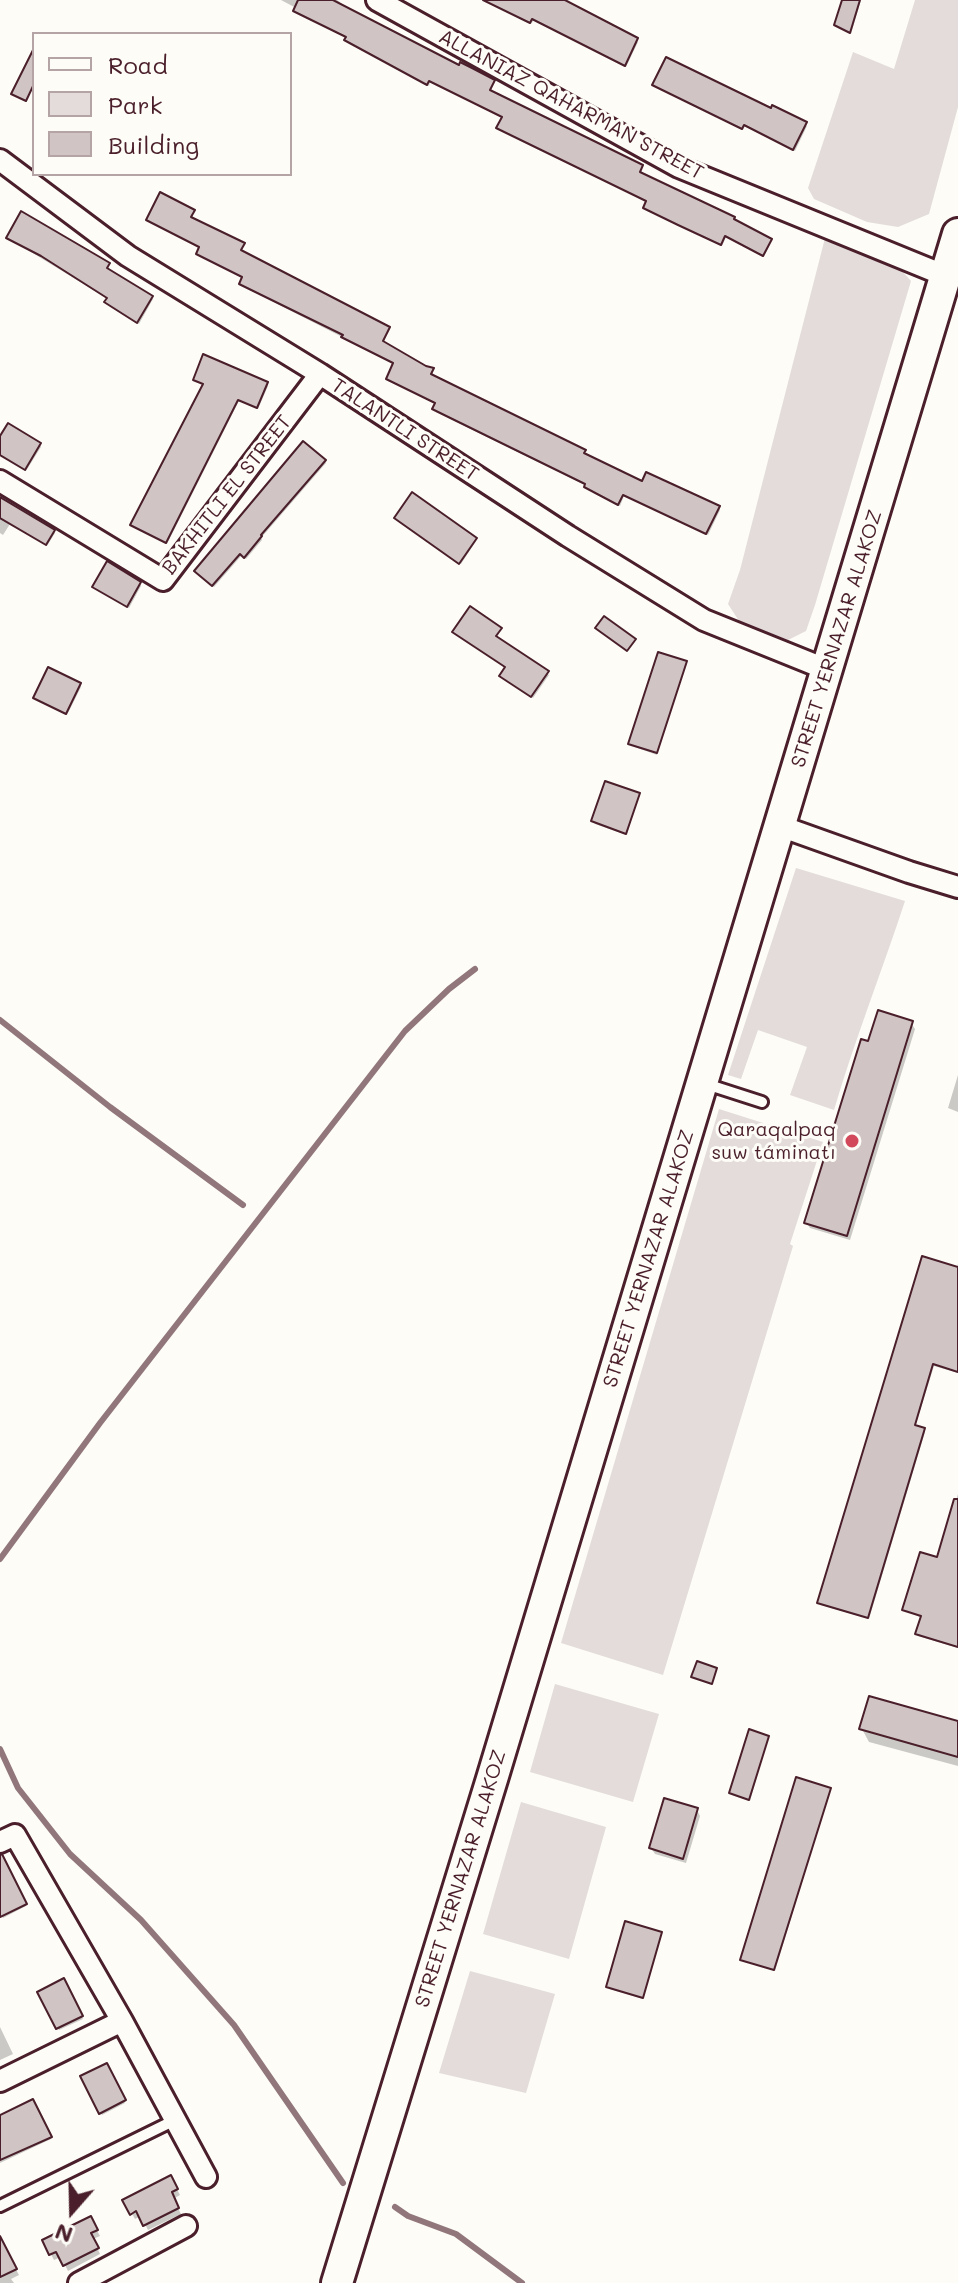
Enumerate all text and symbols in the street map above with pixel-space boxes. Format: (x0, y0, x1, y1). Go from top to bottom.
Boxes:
street label: ALLANIAZ QAHARMAN STREET (434, 25, 708, 185)
legend (32, 32, 292, 176)
text: Road (108, 49, 168, 80)
text: Park (108, 89, 162, 120)
text: Building (108, 129, 199, 160)
street label: TALANTLI STREET (327, 374, 483, 486)
street label: BAKHITLI EL STREET (157, 410, 297, 580)
street label: STREET YERNAZAR ALAKOZ (786, 507, 888, 771)
place label: Qaraqalpaq suw táminatı (711, 1118, 836, 1165)
street label: STREET YERNAZAR ALAKOZ (598, 1127, 700, 1391)
marker: Qaraqalpaq suw táminatı (843, 1132, 861, 1150)
street label: STREET YERNAZAR ALAKOZ (410, 1747, 512, 2011)
north arrow (32, 2171, 112, 2251)
text: N (51, 2218, 76, 2251)

